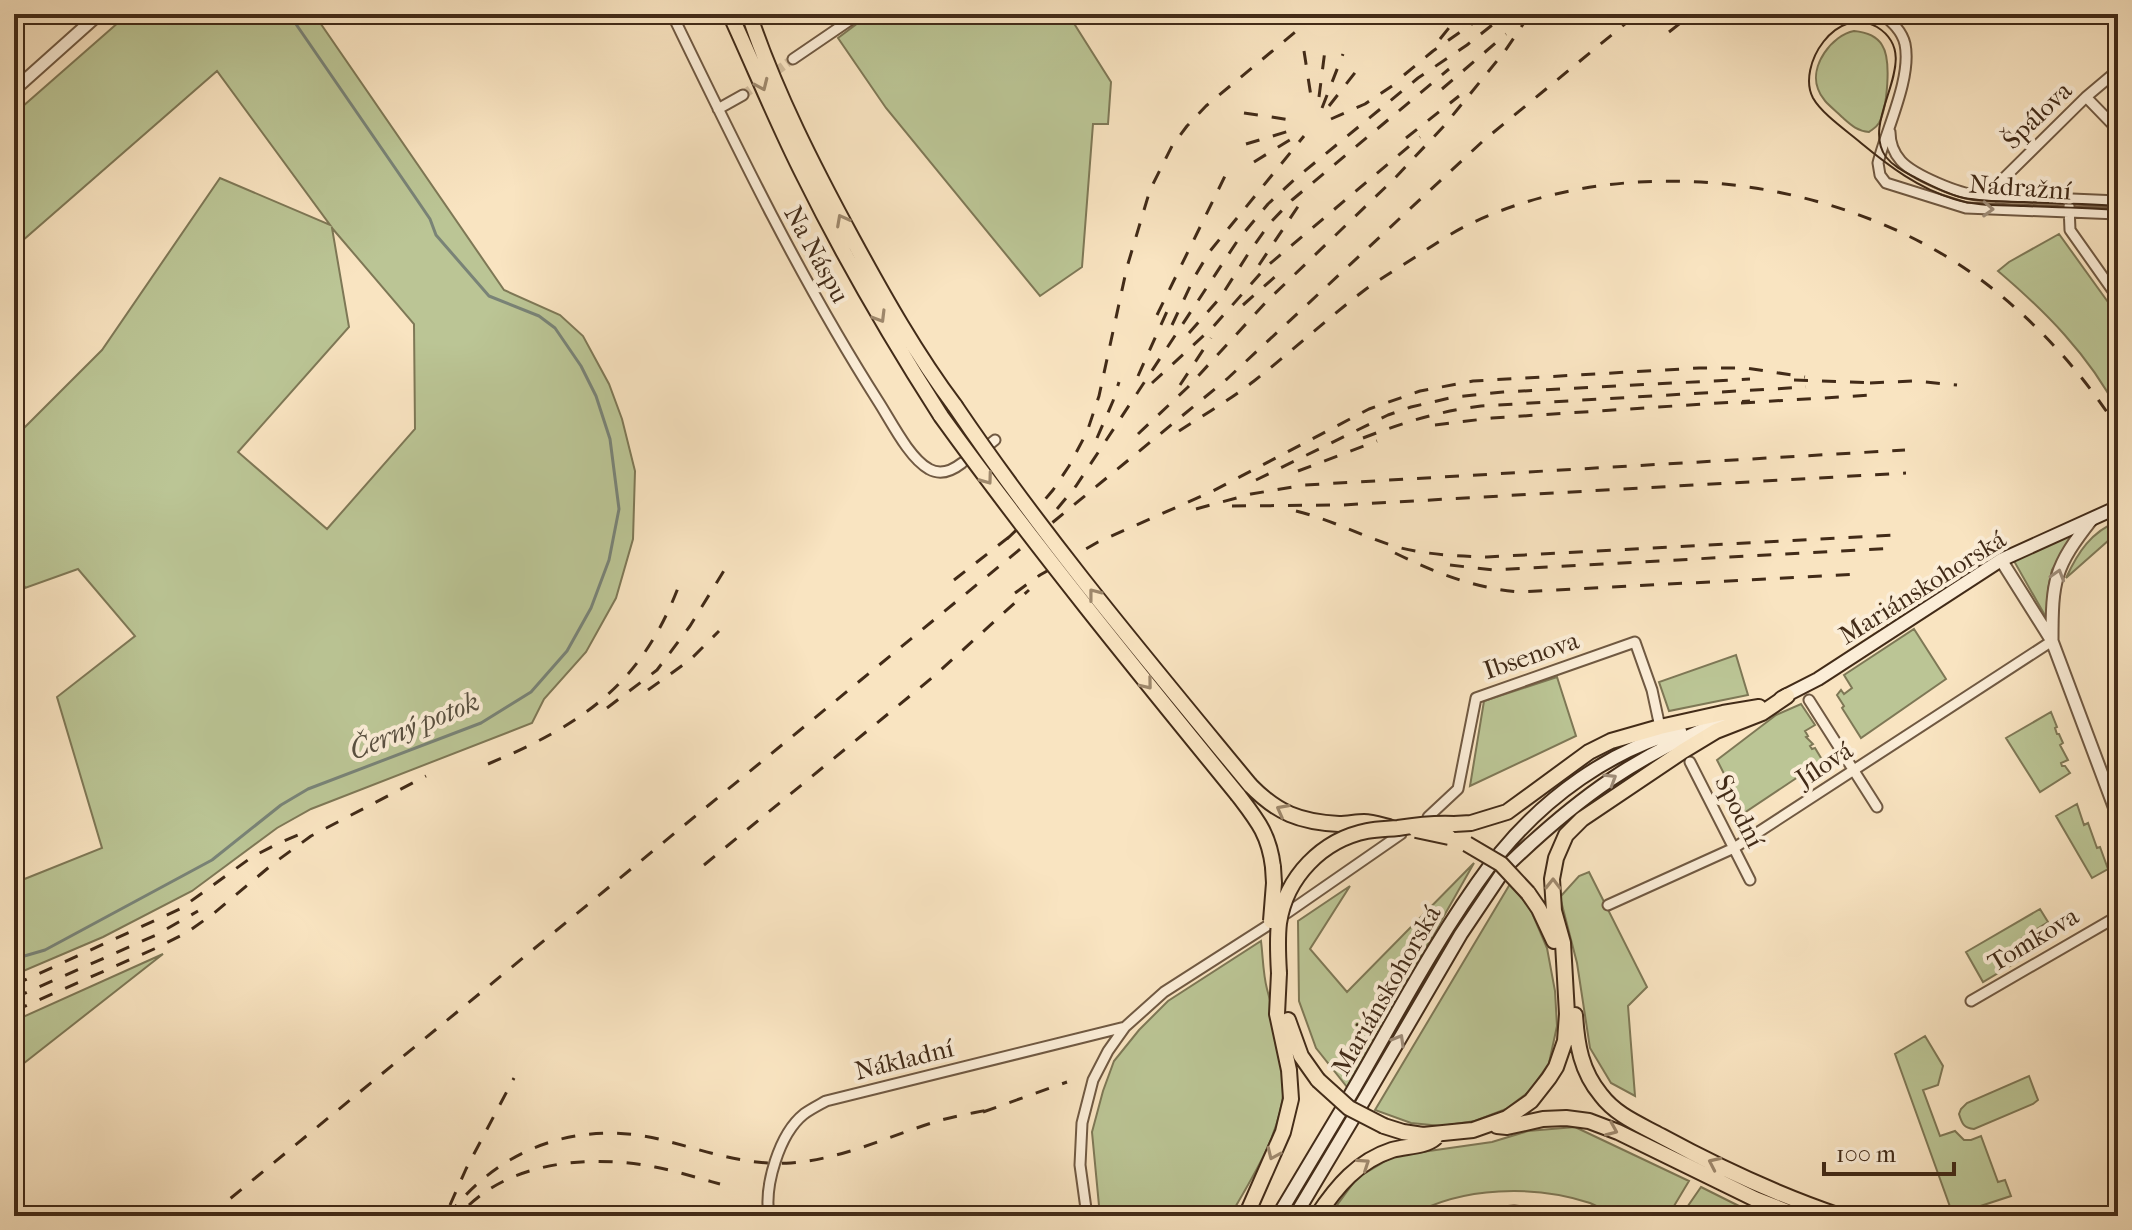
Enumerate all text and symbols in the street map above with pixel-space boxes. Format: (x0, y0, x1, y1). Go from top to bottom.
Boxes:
street label: Špálova (1996, 74, 2079, 156)
one-way arrow (752, 77, 768, 92)
street label: Nádražní (1968, 168, 2073, 207)
street label: Na Náspu (777, 200, 856, 308)
one-way arrow (1982, 201, 1995, 218)
one-way arrow (837, 213, 852, 228)
one-way arrow (870, 308, 886, 323)
one-way arrow (977, 470, 991, 485)
street label: Mariánskohorská (1833, 523, 2012, 651)
one-way arrow (2049, 569, 2065, 582)
one-way arrow (1089, 589, 1104, 603)
street label: Ibsenova (1479, 624, 1584, 686)
one-way arrow (1137, 675, 1152, 689)
water label: Černý potok (344, 683, 484, 767)
street label: Jílová (1788, 734, 1859, 795)
street label: Spodní (1708, 770, 1771, 853)
one-way arrow (1602, 773, 1617, 788)
one-way arrow (1276, 804, 1290, 819)
one-way arrow (1544, 877, 1561, 890)
street label: Mariánskohorská (1325, 899, 1448, 1081)
street label: Tomkova (1982, 900, 2085, 979)
street label: Nákladní (852, 1032, 957, 1087)
one-way arrow (1389, 1034, 1405, 1048)
one-way arrow (1604, 1121, 1619, 1137)
scale bar (1824, 1126, 1954, 1176)
text: 100 m (1836, 1140, 1896, 1168)
one-way arrow (1266, 1146, 1282, 1160)
one-way arrow (1708, 1157, 1722, 1173)
one-way arrow (1355, 1159, 1369, 1174)

